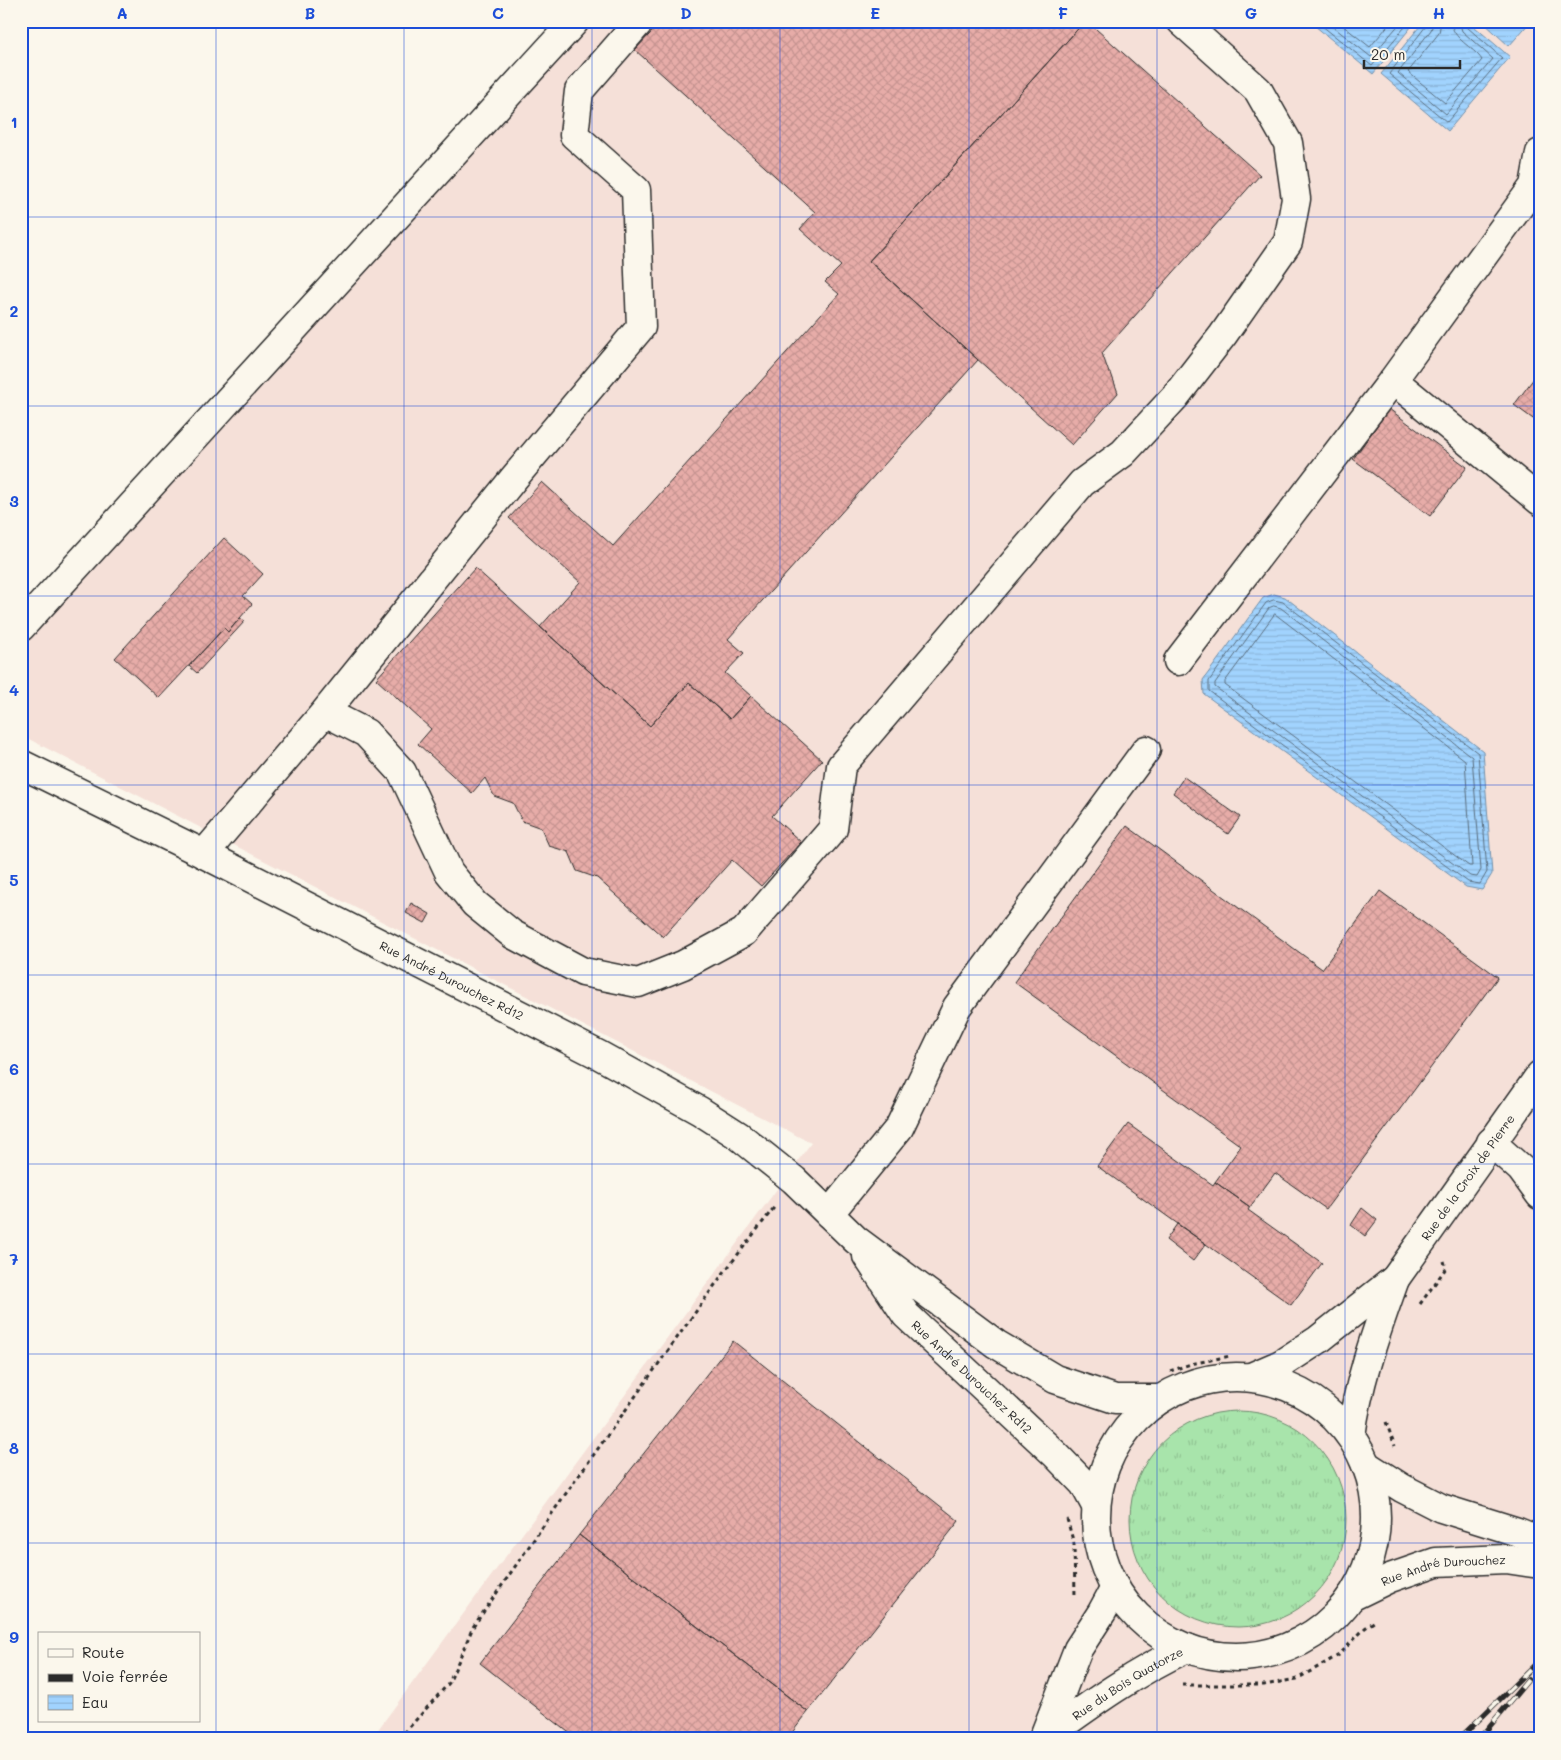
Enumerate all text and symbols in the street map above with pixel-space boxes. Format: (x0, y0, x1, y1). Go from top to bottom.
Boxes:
text: A (116, 2, 128, 23)
text: B (305, 2, 315, 23)
text: C (492, 2, 504, 23)
text: D (680, 2, 692, 23)
text: E (870, 2, 880, 23)
text: F (1058, 2, 1068, 23)
text: G (1245, 2, 1257, 23)
text: H (1433, 2, 1445, 23)
scale bar (1364, 38, 1460, 70)
text: 20 m (1371, 44, 1405, 64)
text: 1 (10, 111, 18, 132)
text: 2 (10, 300, 19, 321)
text: 3 (9, 490, 19, 511)
text: 4 (9, 679, 19, 700)
text: 5 (9, 869, 19, 890)
street label: Rue André Durouchez Rd12 (377, 937, 526, 1023)
text: 6 (9, 1058, 19, 1079)
street label: Rue de la Croix de Pierre (1417, 1111, 1518, 1243)
text: 7 (10, 1248, 19, 1269)
street label: Rue André Durouchez Rd12 (908, 1316, 1036, 1437)
text: 8 (9, 1437, 19, 1458)
street label: Rue André Durouchez (1378, 1551, 1506, 1589)
text: 9 (9, 1626, 19, 1647)
legend (38, 1632, 200, 1722)
text: Route (82, 1642, 125, 1662)
street label: Rue du Bois Quatorze (1069, 1643, 1185, 1723)
text: Voie ferrée (82, 1666, 168, 1686)
text: Eau (82, 1692, 108, 1712)

